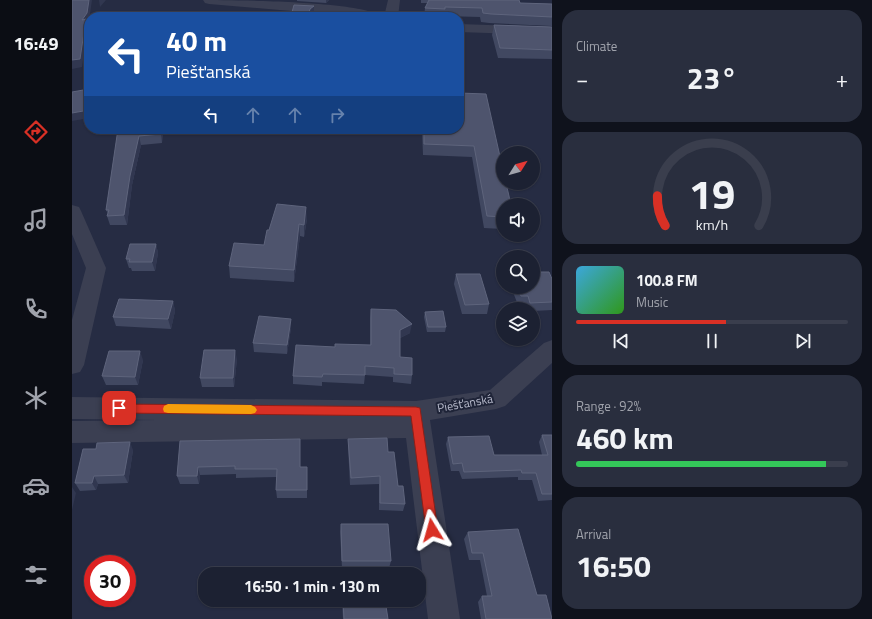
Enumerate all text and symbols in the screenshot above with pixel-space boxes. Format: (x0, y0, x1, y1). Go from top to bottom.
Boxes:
text: 40 m (166, 19, 227, 62)
icon: left (100, 28, 152, 80)
text: 16:49 (14, 30, 58, 57)
text: Climate (576, 36, 617, 56)
text: 23° (687, 55, 737, 101)
text: Piešťanská (166, 58, 251, 85)
text: − (576, 62, 588, 96)
text: + (836, 62, 848, 96)
icon: left (200, 104, 222, 126)
icon: ahead (242, 104, 264, 126)
icon: ahead (284, 104, 306, 126)
icon: right (326, 104, 348, 126)
icon: directions (22, 118, 50, 146)
north arrow (496, 146, 540, 190)
map controls (496, 146, 540, 346)
text: 19 (689, 161, 735, 224)
button: sound (496, 198, 540, 242)
icon: music (22, 206, 50, 234)
text: km/h (696, 213, 728, 235)
button: search (496, 250, 540, 294)
text: 100.8 FM (636, 269, 698, 292)
text: Music (636, 292, 668, 312)
icon: phone (22, 295, 50, 323)
button: layers (496, 302, 540, 346)
icon: previous (610, 330, 632, 352)
icon: pause (701, 330, 723, 352)
icon: next (792, 330, 814, 352)
icon: climate (22, 384, 50, 412)
street label: Piešťanská (436, 389, 494, 417)
pin (102, 391, 136, 425)
text: Range · 92% (576, 396, 641, 416)
icon: arrive (108, 397, 130, 419)
text: 460 km (576, 415, 674, 461)
icon: car (22, 472, 50, 500)
position arrow (411, 509, 453, 551)
text: Arrival (576, 524, 611, 544)
text: 16:50 (576, 543, 651, 589)
speed limit sign: 30 (84, 555, 136, 607)
icon: filters (22, 561, 50, 589)
text: 16:50 · 1 min · 130 m (244, 575, 380, 598)

